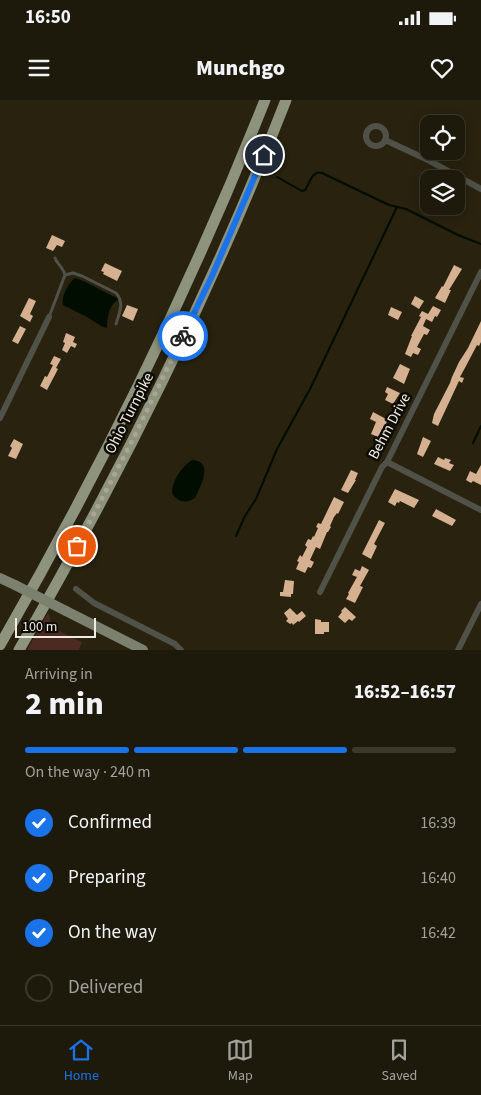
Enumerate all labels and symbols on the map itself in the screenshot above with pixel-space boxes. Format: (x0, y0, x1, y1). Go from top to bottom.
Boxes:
pin (243, 134, 285, 176)
courier (158, 311, 208, 361)
street label: Ohio Turnpike (100, 369, 159, 457)
street label: Behm Drive (363, 389, 416, 463)
pin (56, 525, 98, 567)
scale bar (15, 615, 96, 638)

